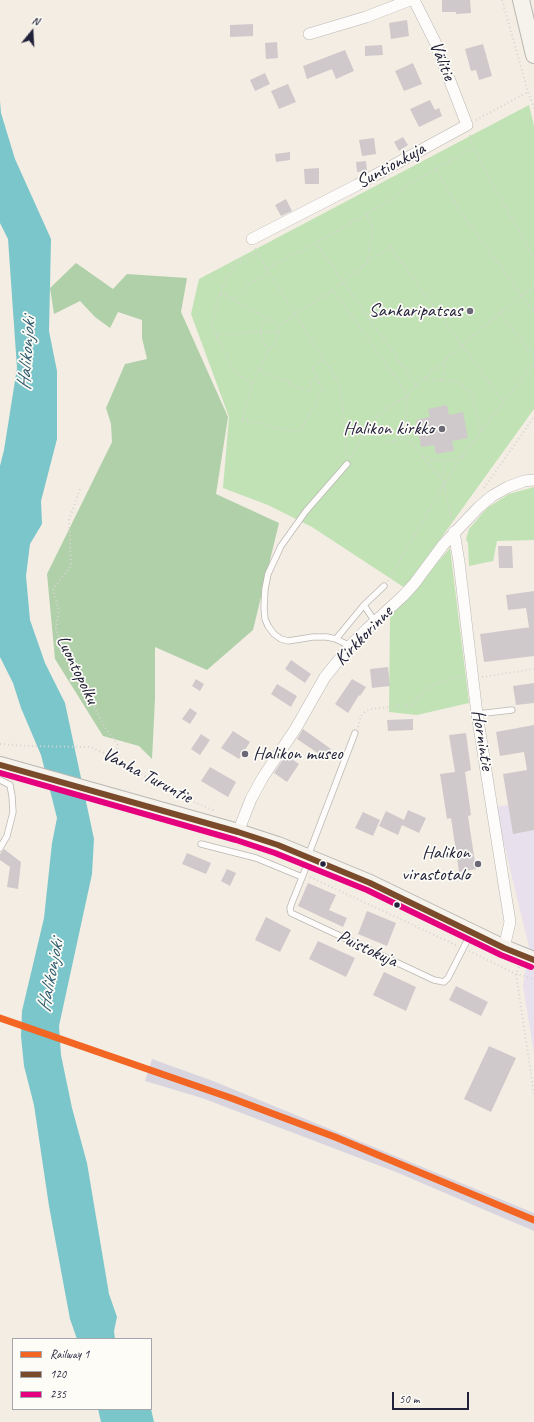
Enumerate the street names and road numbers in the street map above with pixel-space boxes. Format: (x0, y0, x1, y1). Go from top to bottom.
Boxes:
street label: Välitie (424, 38, 460, 84)
street label: Suntionkuja (353, 138, 429, 194)
street label: Kirkkorinne (330, 601, 398, 671)
street label: Luontopolku (51, 632, 103, 708)
street label: Hornintie (466, 708, 498, 772)
street label: Vanha Turuntie (98, 743, 196, 809)
street label: Puistokuja (333, 925, 401, 973)

